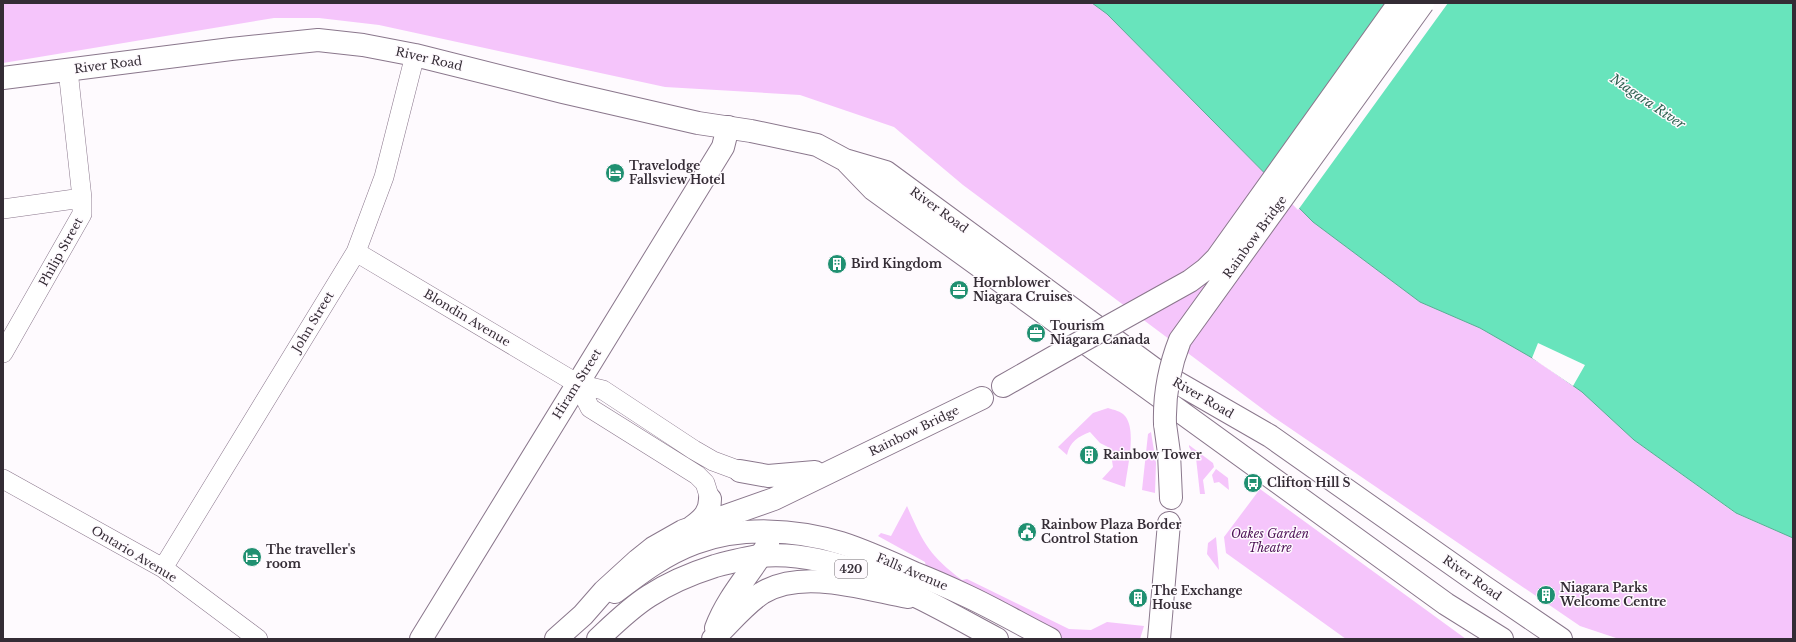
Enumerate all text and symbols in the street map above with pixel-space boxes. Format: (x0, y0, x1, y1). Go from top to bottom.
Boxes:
street label: River Road (394, 44, 464, 73)
street label: River Road (73, 53, 143, 76)
water label: Niagara River (1606, 70, 1689, 133)
place label: Travelodge Fallsview Hotel (629, 158, 726, 187)
hotel icon: Travelodge Fallsview Hotel (604, 162, 626, 184)
street label: River Road (907, 183, 971, 236)
street label: Rainbow Bridge (1220, 192, 1290, 281)
street label: Philip Street (36, 214, 86, 289)
building icon: Bird Kingdom (826, 253, 848, 275)
place label: Bird Kingdom (851, 256, 943, 271)
place label: Hornblower Niagara Cruises (973, 275, 1073, 304)
office icon: Hornblower Niagara Cruises (948, 279, 970, 301)
street label: Blondin Avenue (421, 286, 513, 349)
street label: John Street (288, 288, 337, 357)
place label: Tourism Niagara Canada (1050, 318, 1150, 347)
office icon: Tourism Niagara Canada (1025, 322, 1047, 344)
street label: Hiram Street (549, 345, 604, 422)
street label: River Road (1170, 374, 1237, 421)
street label: Rainbow Bridge (866, 402, 961, 459)
building icon: Rainbow Tower (1078, 444, 1100, 466)
place label: Rainbow Tower (1103, 447, 1202, 462)
bus stop icon: Clifton Hill S (1242, 472, 1264, 494)
place label: Clifton Hill S (1267, 475, 1351, 490)
place label: Rainbow Plaza Border Control Station (1041, 517, 1181, 546)
public building icon: Rainbow Plaza Border Control Station (1016, 521, 1038, 543)
street label: Ontario Avenue (89, 522, 180, 585)
park label: Oakes Garden Theatre (1231, 526, 1310, 555)
place label: The traveller's room (266, 542, 356, 571)
hotel icon: The traveller's room (241, 546, 263, 568)
street label: Falls Avenue (874, 550, 950, 593)
street label: River Road (1440, 552, 1505, 603)
road number: 420 (835, 560, 867, 578)
place label: Niagara Parks Welcome Centre (1559, 580, 1666, 609)
place label: The Exchange House (1152, 583, 1243, 612)
building icon: Niagara Parks Welcome Centre (1535, 584, 1557, 606)
building icon: The Exchange House (1127, 587, 1149, 609)

